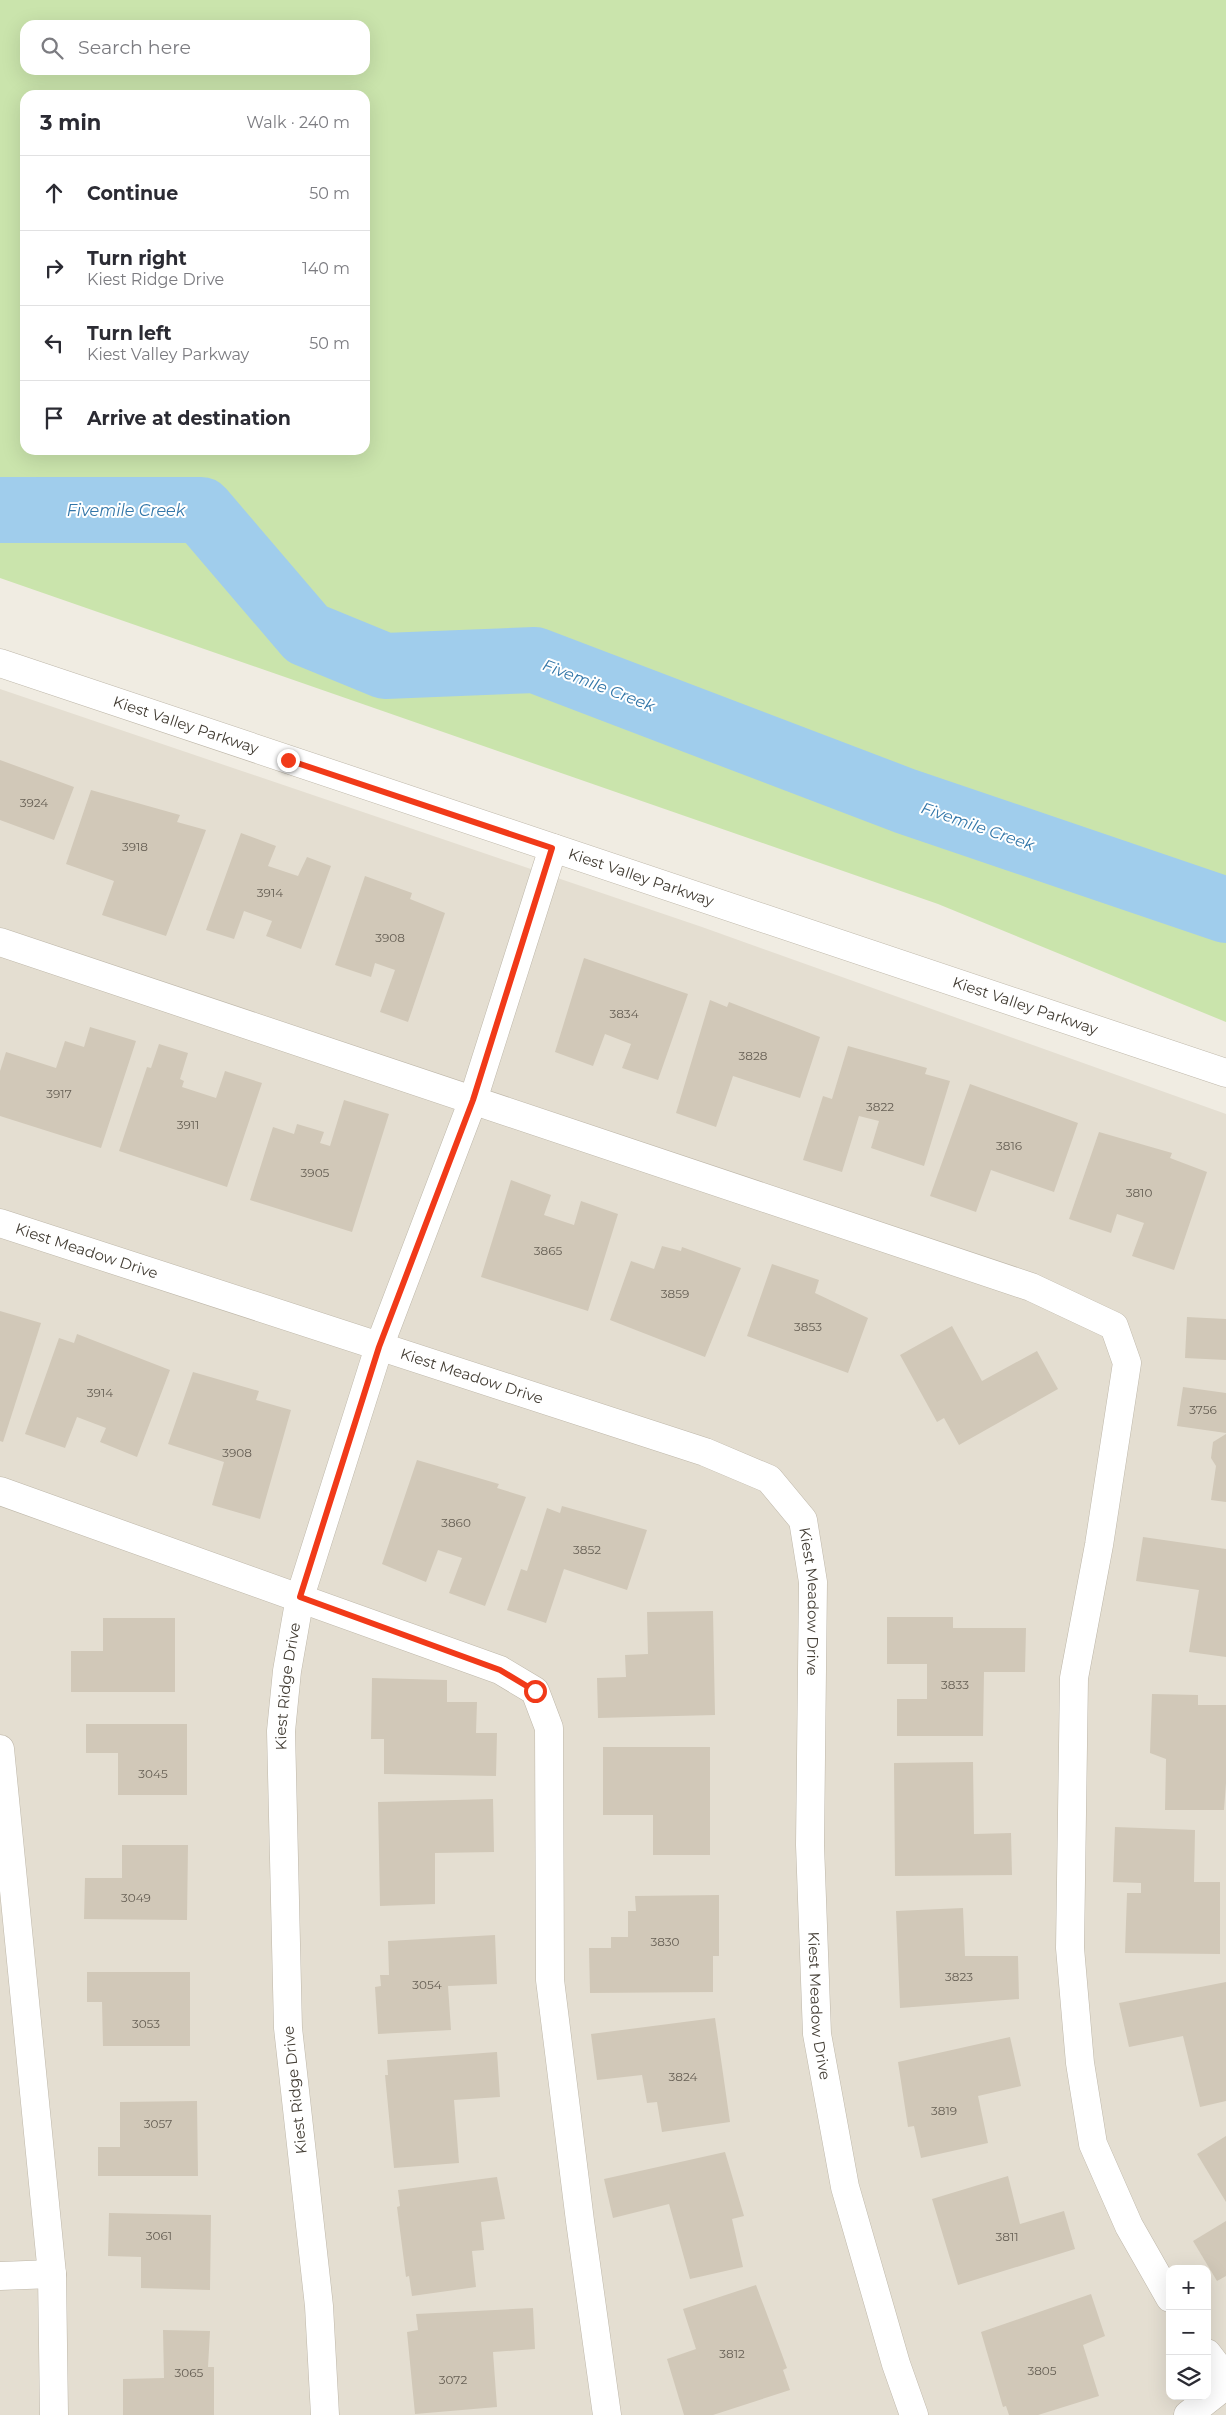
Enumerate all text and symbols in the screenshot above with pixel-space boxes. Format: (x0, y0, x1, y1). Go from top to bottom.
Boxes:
search box (20, 20, 370, 75)
icon: search (38, 34, 66, 62)
text: Search here (78, 36, 191, 59)
text: 3 min (40, 110, 101, 135)
text: Walk · 240 m (246, 113, 350, 132)
icon: ahead (40, 179, 68, 207)
text: Continue (87, 182, 178, 205)
text: 50 m (309, 184, 350, 203)
text: Turn right (87, 247, 187, 270)
icon: right (40, 254, 68, 282)
text: 140 m (302, 259, 350, 278)
text: Kiest Ridge Drive (87, 270, 224, 289)
text: Turn left (87, 322, 172, 345)
icon: left (40, 329, 68, 357)
text: 50 m (309, 334, 350, 353)
text: Kiest Valley Parkway (87, 345, 249, 364)
icon: arrive (40, 404, 68, 432)
text: Arrive at destination (87, 407, 291, 430)
water label: Fivemile Creek (67, 501, 187, 520)
water label: Fivemile Creek (540, 655, 659, 716)
street label: Kiest Valley Parkway (111, 692, 262, 758)
route end (277, 749, 300, 772)
house number: 3924 (20, 795, 48, 810)
water label: Fivemile Creek (919, 798, 1038, 855)
house number: 3918 (122, 839, 148, 854)
street label: Kiest Valley Parkway (566, 844, 717, 910)
house number: 3914 (257, 885, 283, 900)
house number: 3908 (375, 930, 405, 945)
street label: Kiest Valley Parkway (950, 972, 1101, 1039)
house number: 3834 (609, 1006, 639, 1021)
house number: 3828 (739, 1048, 768, 1063)
house number: 3917 (46, 1086, 72, 1101)
house number: 3822 (866, 1099, 894, 1114)
house number: 3911 (177, 1117, 199, 1132)
house number: 3816 (996, 1138, 1022, 1153)
house number: 3905 (301, 1165, 330, 1180)
house number: 3810 (1126, 1185, 1152, 1200)
street label: Kiest Meadow Drive (13, 1219, 160, 1283)
house number: 3865 (534, 1243, 562, 1258)
house number: 3859 (661, 1286, 689, 1301)
house number: 3853 (794, 1319, 822, 1334)
street label: Kiest Meadow Drive (398, 1344, 546, 1408)
house number: 3914 (87, 1385, 113, 1400)
house number: 3756 (1189, 1402, 1217, 1417)
house number: 3908 (222, 1445, 252, 1460)
house number: 3860 (441, 1515, 471, 1530)
street label: Kiest Meadow Drive (795, 1526, 823, 1676)
house number: 3852 (573, 1542, 601, 1557)
street label: Kiest Ridge Drive (271, 1621, 304, 1751)
house number: 3833 (941, 1677, 969, 1692)
route start (524, 1680, 547, 1703)
house number: 3045 (138, 1766, 168, 1781)
house number: 3049 (121, 1890, 151, 1905)
street label: Kiest Meadow Drive (804, 1931, 835, 2081)
house number: 3830 (650, 1934, 680, 1949)
house number: 3823 (945, 1969, 973, 1984)
house number: 3054 (412, 1977, 442, 1992)
house number: 3053 (132, 2016, 160, 2031)
street label: Kiest Ridge Drive (278, 2025, 311, 2155)
house number: 3824 (669, 2069, 698, 2084)
house number: 3819 (931, 2103, 957, 2118)
house number: 3057 (144, 2116, 172, 2131)
house number: 3061 (146, 2228, 172, 2243)
house number: 3811 (995, 2229, 1019, 2244)
map controls (1166, 2265, 1211, 2400)
button: + (1166, 2265, 1211, 2310)
button: − (1166, 2310, 1211, 2355)
house number: 3812 (719, 2346, 745, 2361)
button: layers (1166, 2355, 1211, 2400)
house number: 3805 (1027, 2363, 1057, 2378)
house number: 3065 (175, 2365, 204, 2380)
house number: 3072 (439, 2372, 467, 2387)

